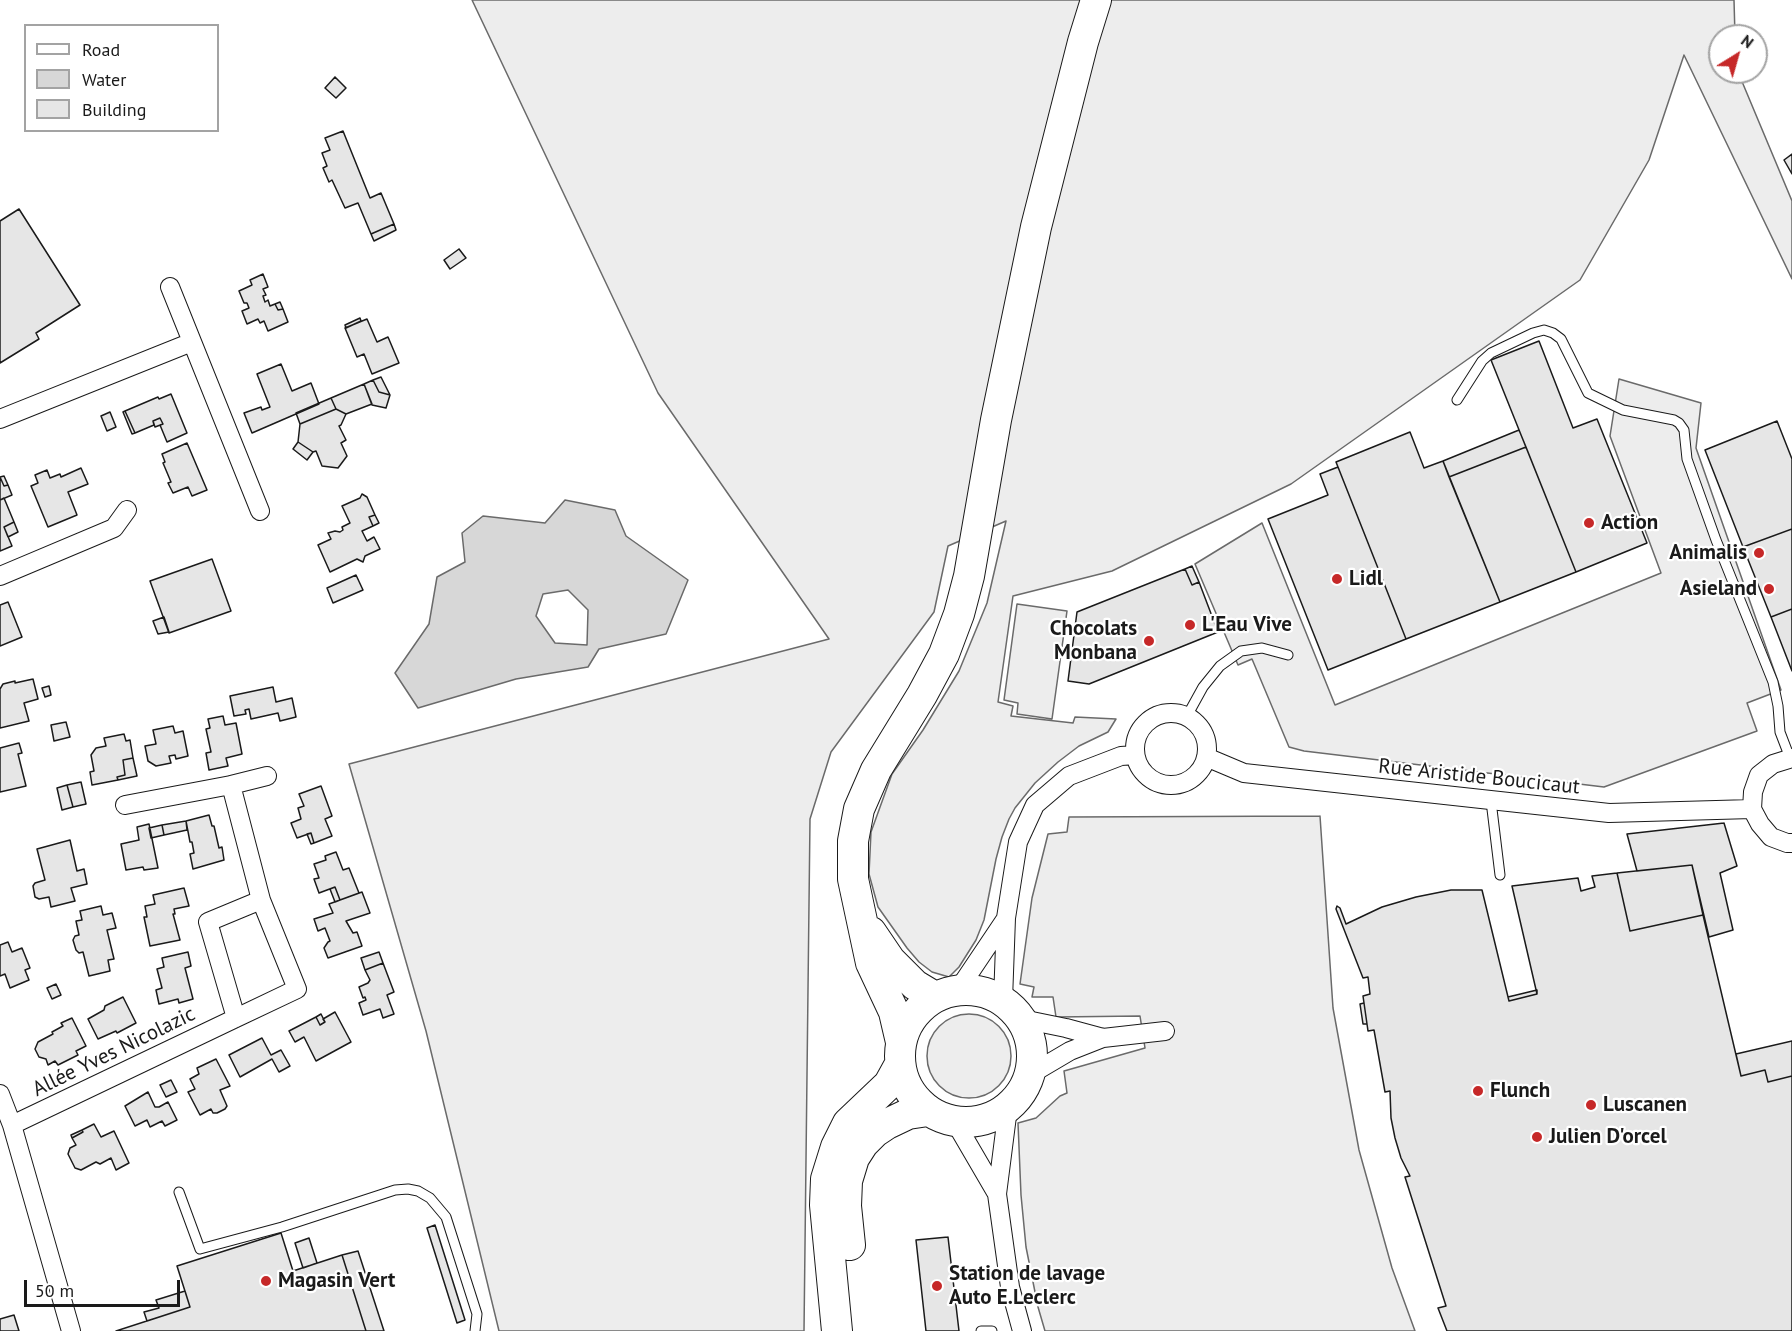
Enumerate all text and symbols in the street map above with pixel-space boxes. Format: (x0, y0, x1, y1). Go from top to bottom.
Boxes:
legend (24, 24, 219, 132)
north arrow (1708, 24, 1768, 84)
text: N (1737, 30, 1758, 52)
text: Road (82, 38, 120, 61)
text: Water (82, 68, 126, 91)
text: Building (82, 98, 146, 121)
place label: Action (1601, 510, 1658, 536)
marker: Action (1582, 516, 1596, 530)
place label: Animalis (1669, 540, 1747, 566)
marker: Animalis (1752, 546, 1766, 560)
place label: Lidl (1349, 566, 1383, 592)
marker: Lidl (1330, 572, 1344, 586)
place label: Asieland (1680, 576, 1757, 602)
marker: Asieland (1762, 582, 1776, 596)
place label: L'Eau Vive (1202, 612, 1292, 638)
place label: Chocolats Monbana (1050, 616, 1137, 666)
marker: L'Eau Vive (1183, 618, 1197, 632)
marker: Chocolats Monbana (1142, 634, 1156, 648)
street label: Rue Aristide Boucicaut (1377, 754, 1581, 800)
street label: Allée Yves Nicolazic (28, 1002, 200, 1102)
place label: Flunch (1490, 1078, 1550, 1104)
marker: Flunch (1471, 1084, 1485, 1098)
place label: Luscanen (1603, 1092, 1687, 1118)
marker: Luscanen (1584, 1098, 1598, 1112)
place label: Julien D'orcel (1549, 1124, 1667, 1150)
marker: Julien D'orcel (1530, 1130, 1544, 1144)
place label: Station de lavage Auto E.Leclerc (949, 1261, 1105, 1311)
scale bar (27, 1268, 183, 1306)
place label: Magasin Vert (278, 1268, 395, 1294)
marker: Magasin Vert (259, 1274, 273, 1288)
text: 50 m (35, 1279, 74, 1302)
marker: Station de lavage Auto E.Leclerc (930, 1279, 944, 1293)

